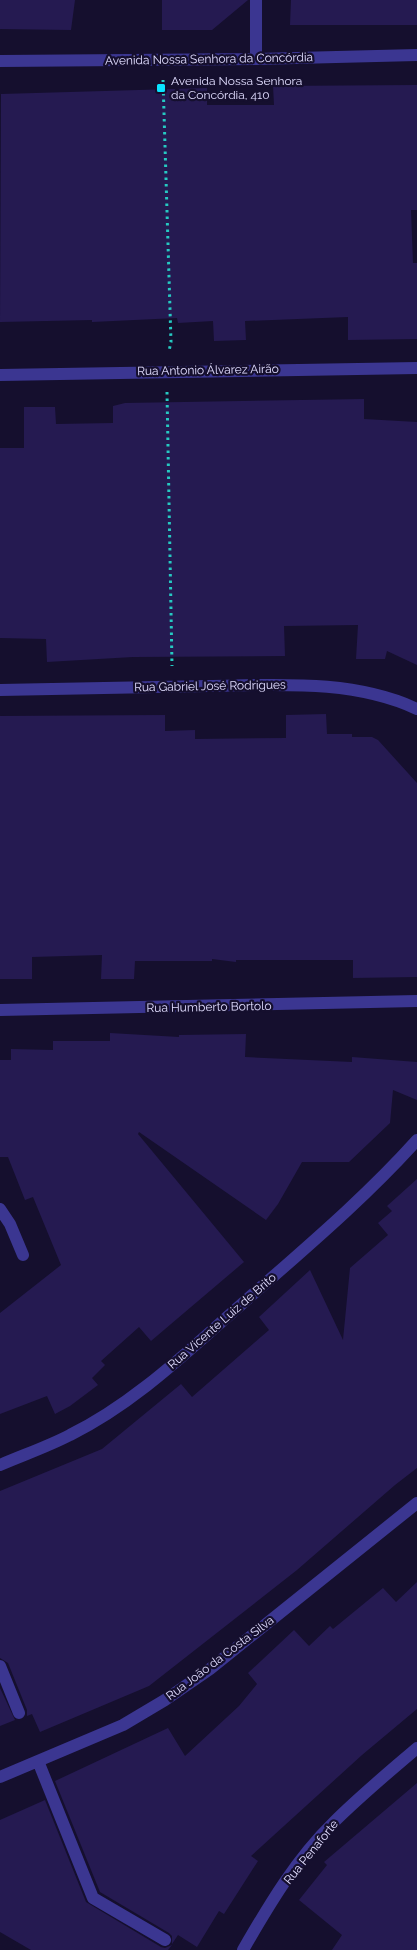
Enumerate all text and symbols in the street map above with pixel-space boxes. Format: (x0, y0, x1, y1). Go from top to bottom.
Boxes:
street label: Avenida Nossa Senhora da Concórdia (105, 50, 313, 68)
place label: Avenida Nossa Senhora da Concórdia, 410 (171, 74, 302, 102)
marker: Avenida Nossa Senhora da Concórdia, 410 (155, 82, 167, 94)
street label: Rua Antonio Álvarez Airão (137, 362, 279, 378)
street label: Rua Gabriel José Rodrigues (134, 678, 286, 694)
street label: Rua Humberto Bortolo (146, 999, 272, 1015)
street label: Rua Vicente Luiz de Brito (165, 1270, 279, 1372)
street label: Rua João da Costa Silva (163, 1613, 277, 1703)
street label: Rua Penaforte (281, 1817, 341, 1887)

